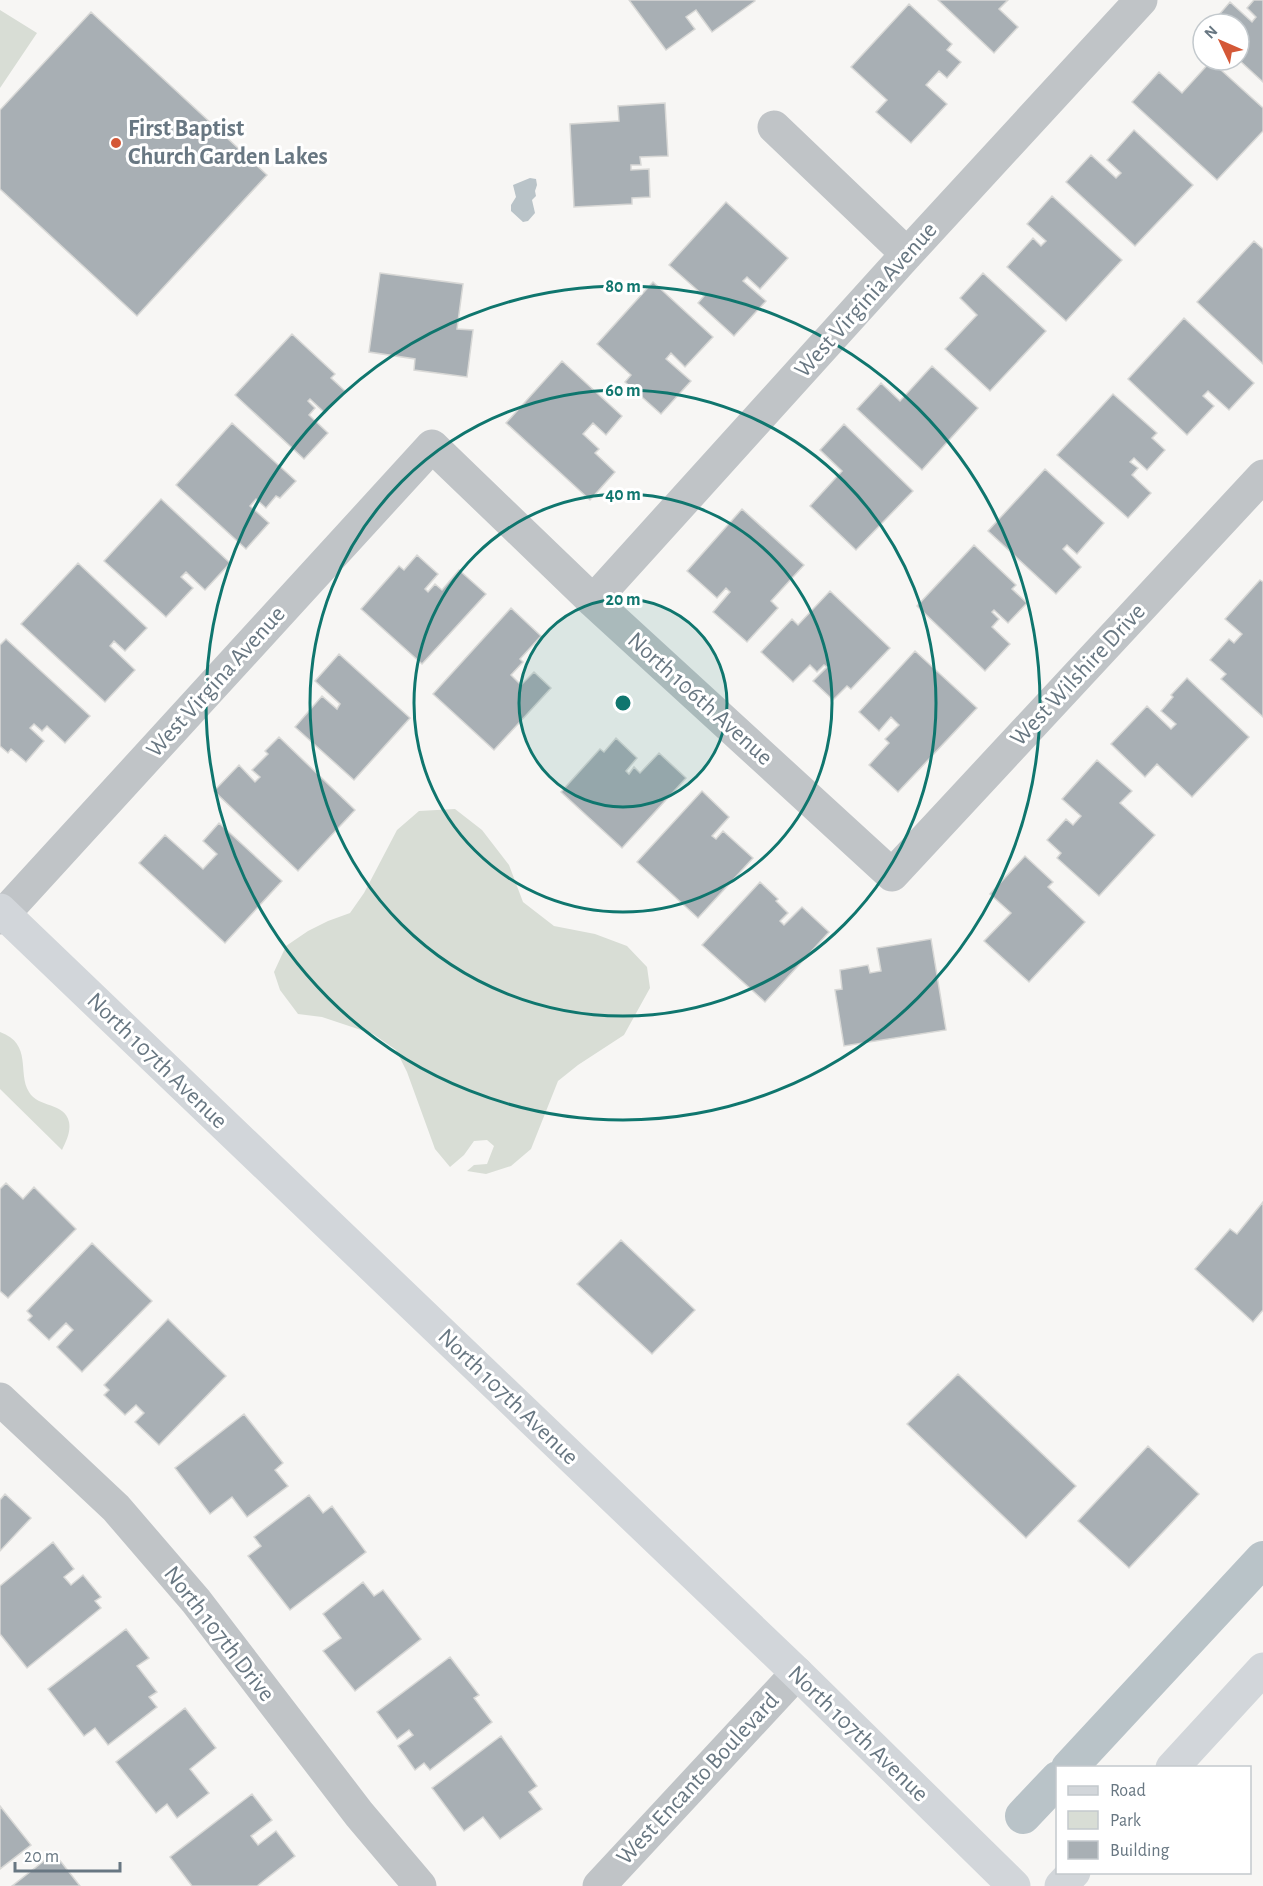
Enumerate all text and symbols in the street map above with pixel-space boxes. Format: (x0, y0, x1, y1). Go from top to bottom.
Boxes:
north arrow (1191, 12, 1251, 72)
text: N (1201, 23, 1221, 42)
place label: First Baptist Church Garden Lakes (128, 117, 328, 169)
marker: First Baptist Church Garden Lakes (109, 136, 123, 150)
street label: West Virginia Avenue (790, 218, 942, 382)
text: 80 m (605, 278, 641, 296)
text: 60 m (605, 382, 641, 400)
text: 40 m (605, 486, 641, 504)
text: 20 m (605, 591, 641, 609)
street label: West Wilshire Drive (1006, 599, 1150, 751)
street label: West Virgina Avenue (142, 602, 290, 762)
street label: North 106th Avenue (623, 628, 777, 770)
centre of rings (613, 693, 633, 713)
street label: North 107th Avenue (82, 988, 232, 1134)
street label: North 107th Avenue (433, 1324, 583, 1470)
street label: North 107th Drive (159, 1562, 279, 1706)
street label: North 107th Avenue (783, 1661, 933, 1807)
street label: West Encanto Boulevard (612, 1688, 784, 1870)
legend (1056, 1766, 1251, 1874)
text: Road (1110, 1782, 1146, 1800)
text: Park (1110, 1812, 1142, 1830)
scale bar (15, 1835, 120, 1873)
text: Building (1110, 1842, 1170, 1860)
text: 20 m (24, 1848, 59, 1866)

